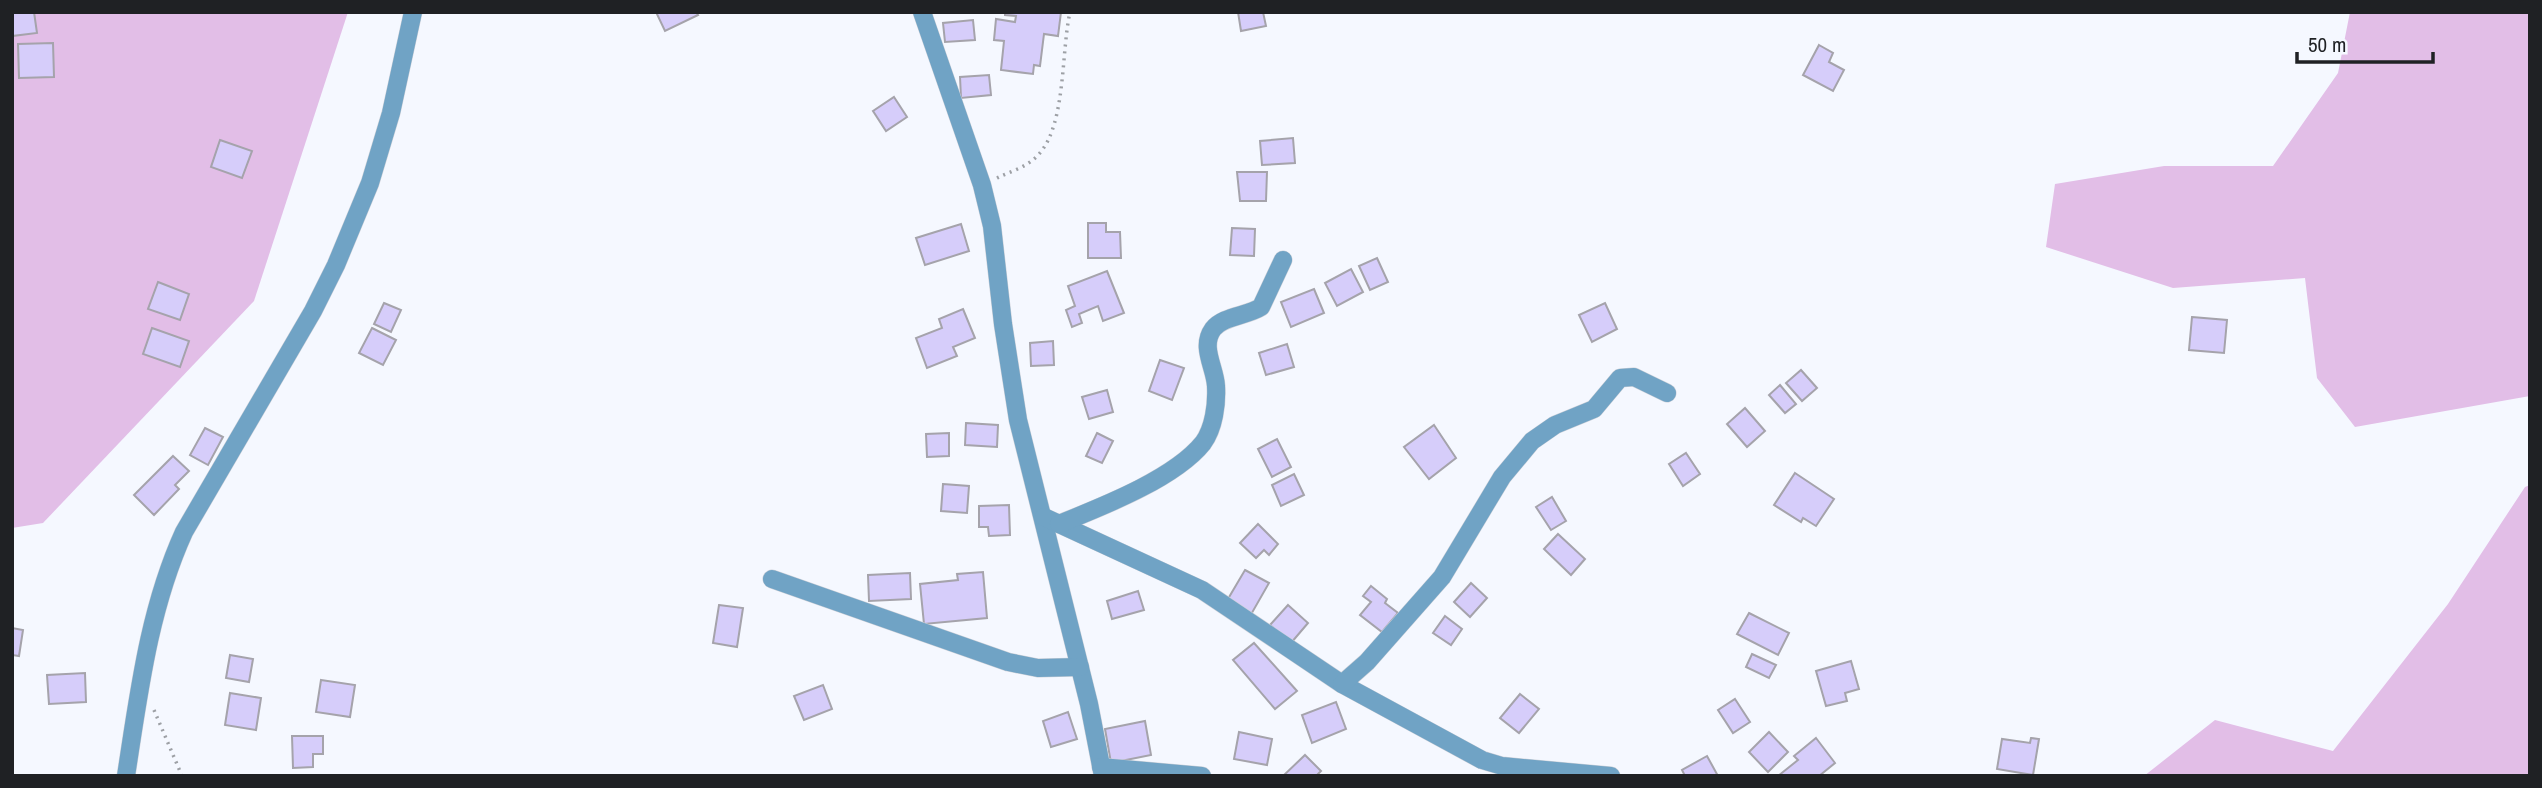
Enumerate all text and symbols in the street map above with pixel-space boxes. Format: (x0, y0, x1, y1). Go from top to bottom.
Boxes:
scale bar (2297, 21, 2434, 65)
text: 50 m (2308, 30, 2346, 59)

